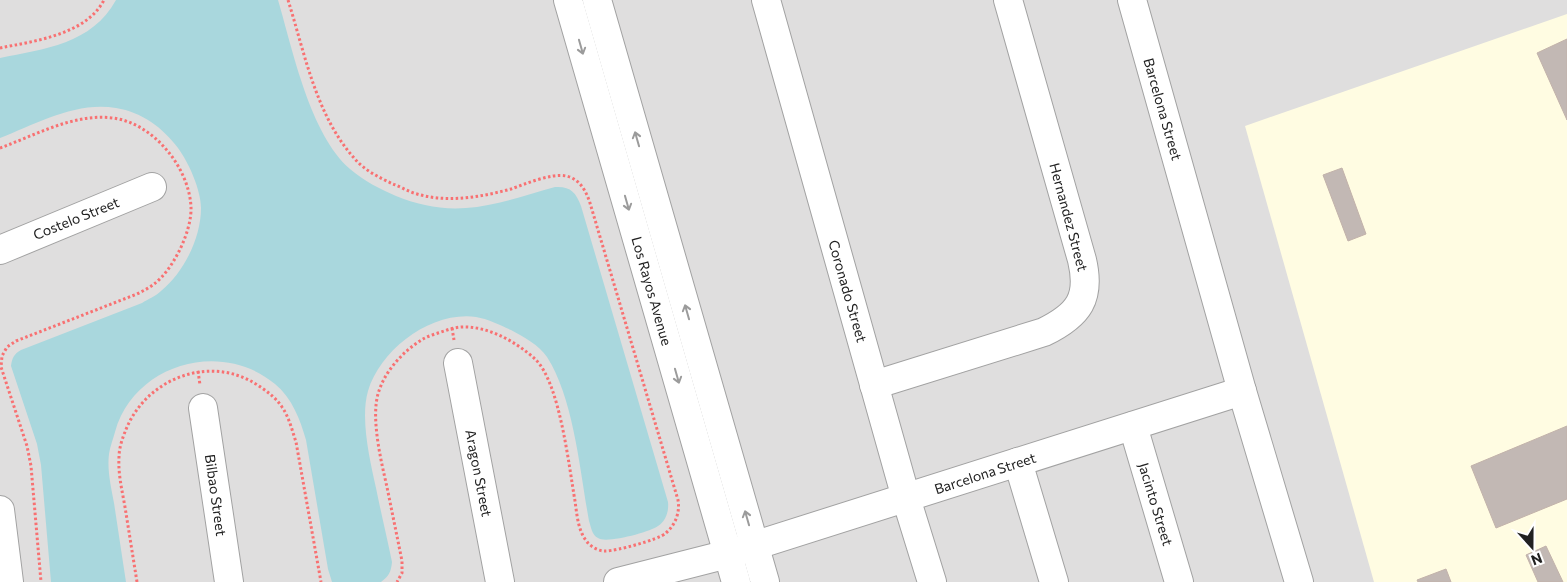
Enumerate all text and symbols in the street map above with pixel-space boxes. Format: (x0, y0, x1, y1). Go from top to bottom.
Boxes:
one-way arrow (577, 38, 587, 54)
street label: Barcelona Street (1140, 56, 1186, 162)
one-way arrow (631, 131, 641, 147)
street label: Hernandez Street (1046, 161, 1092, 273)
street label: Costelo Street (30, 193, 122, 243)
one-way arrow (622, 195, 632, 211)
street label: Los Rayos Avenue (628, 234, 676, 348)
street label: Coronado Street (825, 238, 871, 344)
one-way arrow (681, 304, 691, 320)
one-way arrow (672, 367, 682, 383)
street label: Aragon Street (462, 428, 496, 518)
street label: Barcelona Street (932, 449, 1038, 497)
street label: Bilbao Street (202, 453, 230, 537)
street label: Jacinto Street (1135, 460, 1177, 548)
one-way arrow (741, 511, 751, 527)
north arrow (1507, 522, 1557, 572)
text: N (1529, 550, 1545, 569)

